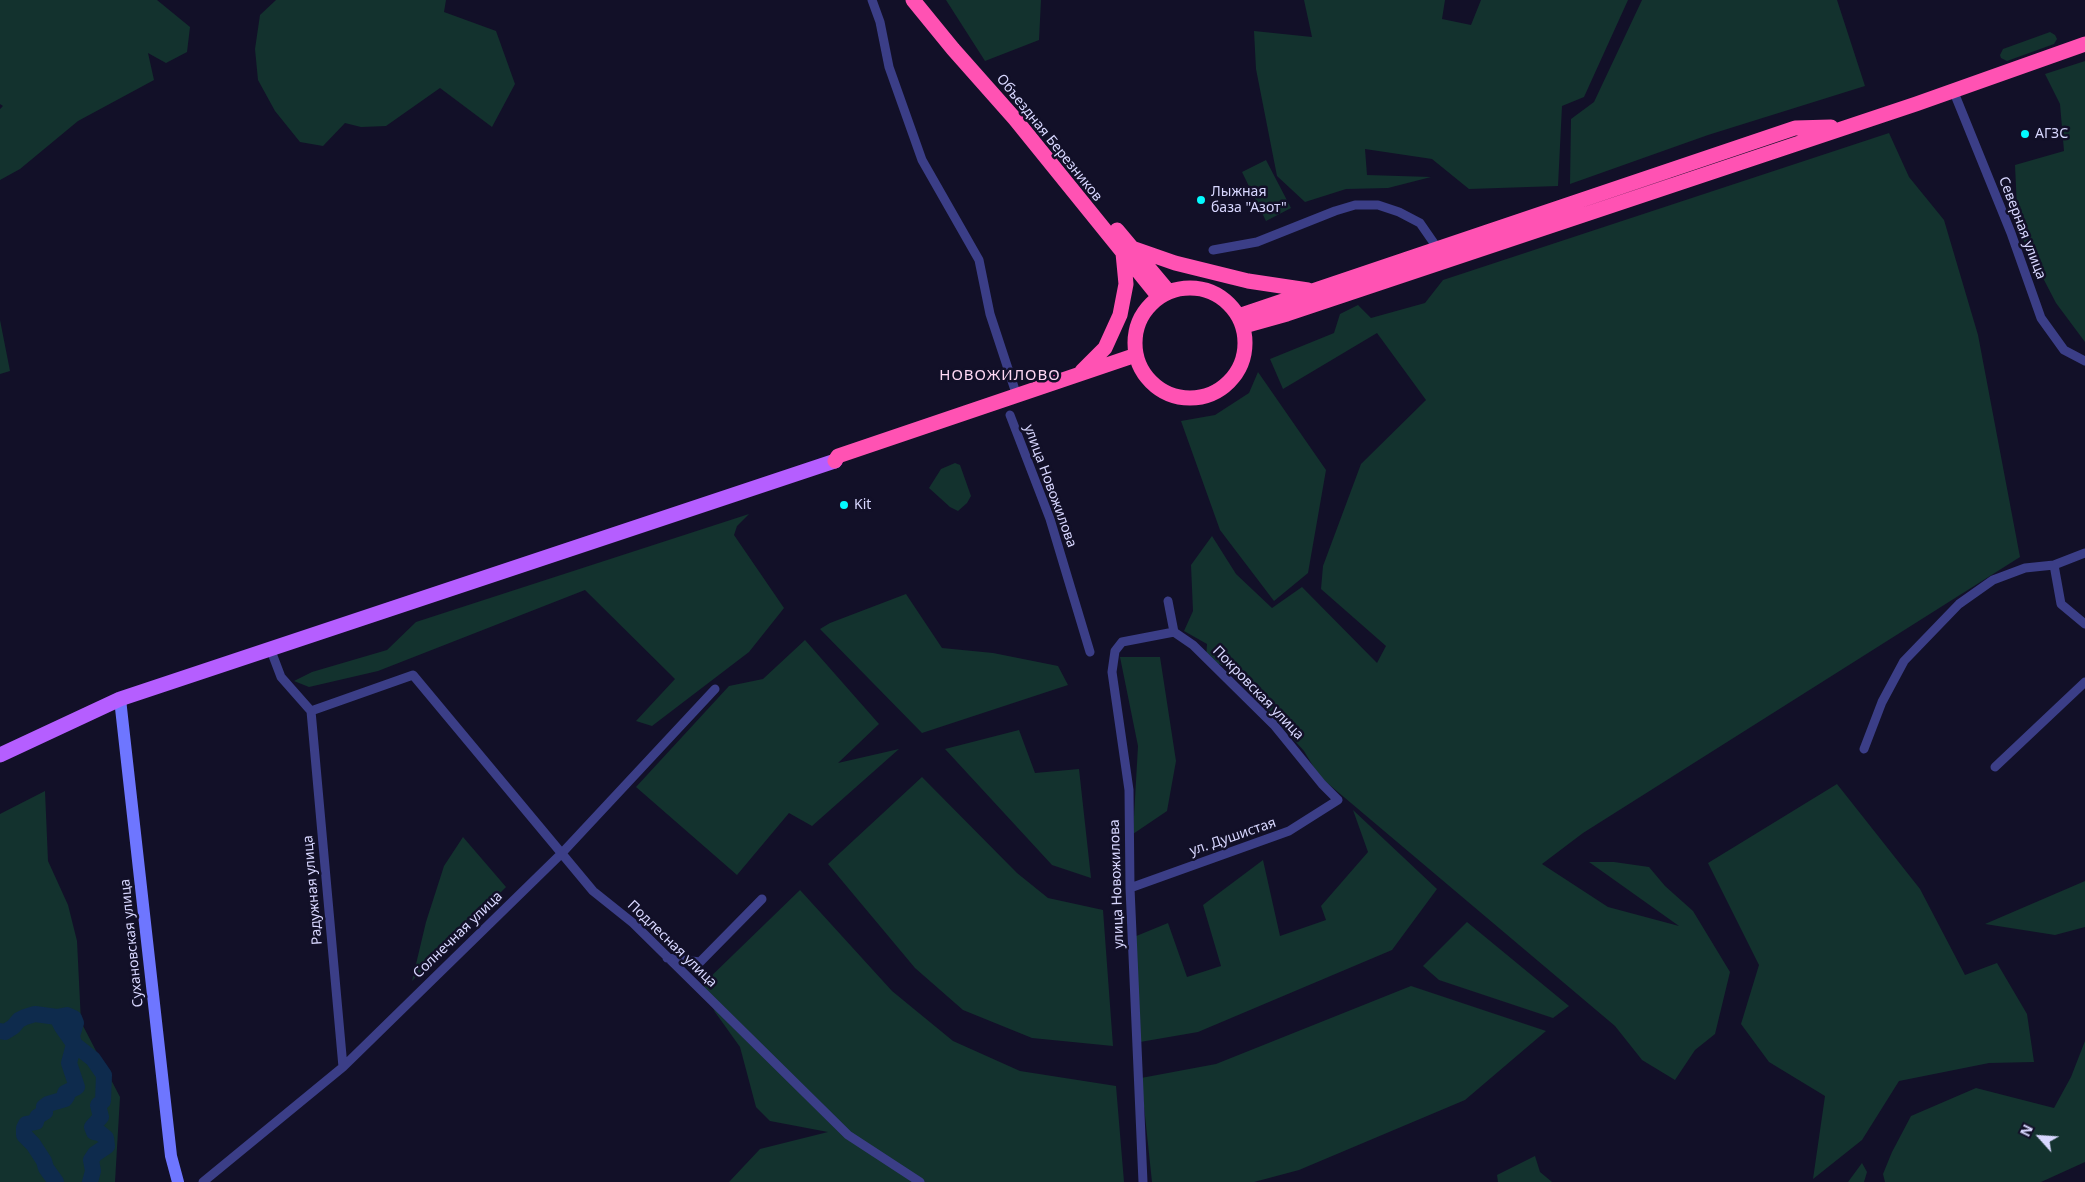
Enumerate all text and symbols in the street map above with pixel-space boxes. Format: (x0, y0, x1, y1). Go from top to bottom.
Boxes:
street label: Объездная Березников (993, 71, 1105, 205)
place label: АГЗС (2035, 126, 2068, 142)
marker: АГЗС (2019, 128, 2031, 140)
street label: Северная улица (1995, 174, 2049, 282)
place label: Лыжная база "Азот" (1211, 184, 1287, 216)
marker: Лыжная база "Азот" (1195, 194, 1207, 206)
district label: НОВОЖИЛОВО (938, 367, 1062, 385)
street label: улица Новожилова (1020, 422, 1080, 550)
place label: Kit (854, 497, 871, 513)
marker: Kit (838, 499, 850, 511)
street label: Покровская улица (1209, 643, 1307, 743)
street label: ул. Душистая (1188, 814, 1278, 860)
street label: улица Новожилова (1106, 819, 1128, 949)
street label: Радужная улица (300, 835, 326, 945)
street label: Сухановская улица (117, 878, 147, 1008)
street label: Солнечная улица (410, 888, 506, 982)
street label: Подлесная улица (624, 897, 720, 991)
north arrow (2015, 1112, 2065, 1162)
text: N (2015, 1121, 2037, 1139)

